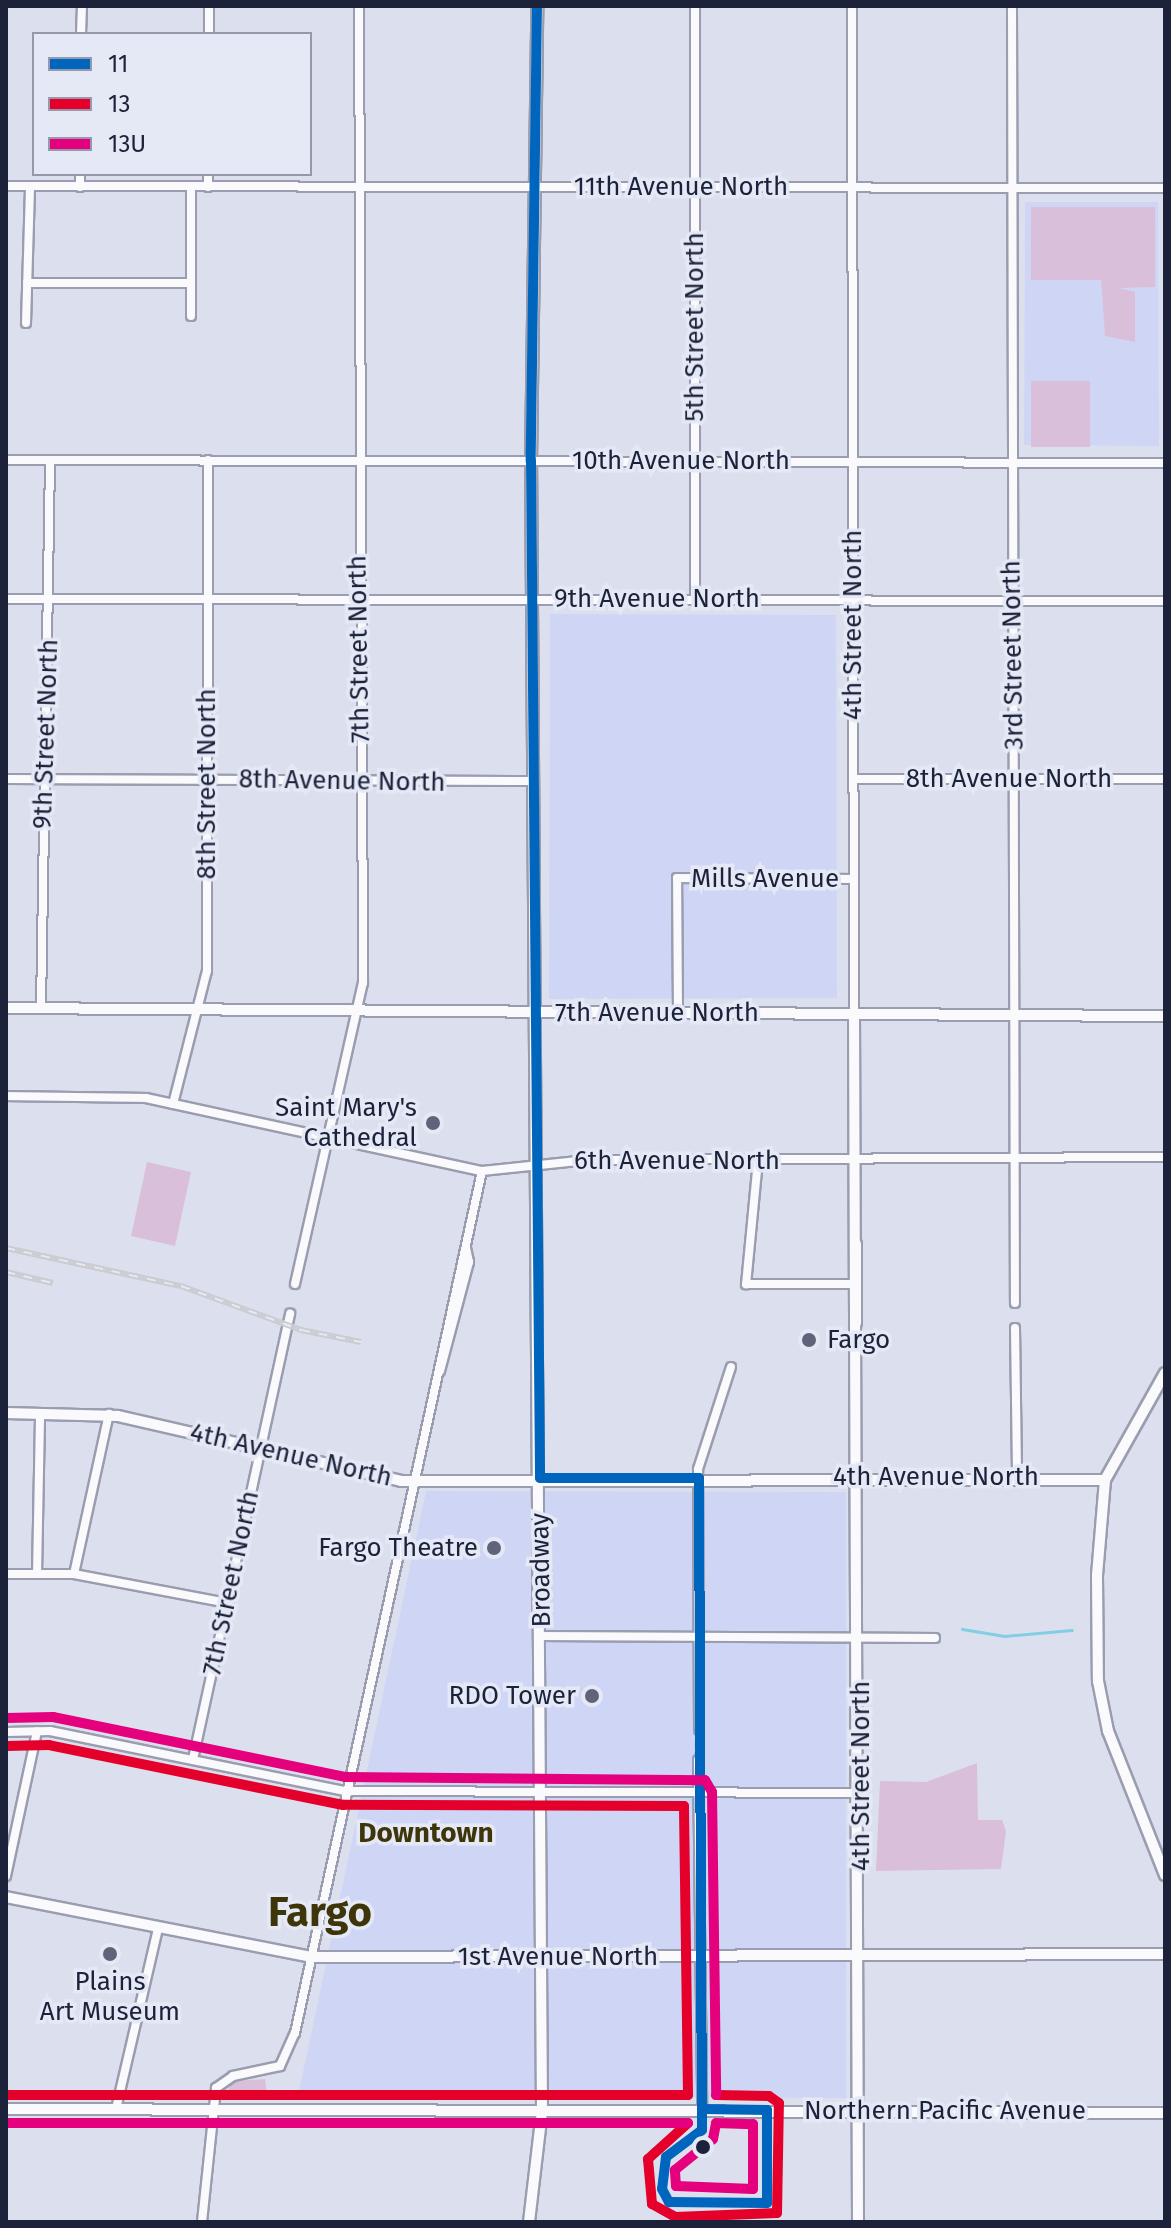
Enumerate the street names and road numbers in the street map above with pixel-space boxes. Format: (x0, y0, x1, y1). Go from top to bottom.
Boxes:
street label: 11th Avenue North (574, 171, 788, 203)
street label: 5th Street North (679, 232, 711, 422)
street label: 10th Avenue North (572, 445, 790, 477)
street label: 4th Street North (837, 530, 869, 720)
street label: 7th Street North (342, 555, 376, 743)
street label: 3rd Street North (996, 560, 1030, 750)
street label: 9th Avenue North (554, 583, 760, 615)
street label: 9th Street North (27, 638, 65, 830)
street label: 8th Street North (191, 689, 223, 879)
street label: 8th Avenue North (906, 763, 1112, 795)
street label: 8th Avenue North (238, 764, 446, 798)
street label: Mills Avenue (691, 863, 839, 895)
street label: 7th Avenue North (555, 997, 759, 1029)
street label: 6th Avenue North (574, 1145, 780, 1177)
street label: 4th Avenue North (187, 1417, 395, 1493)
street label: 4th Avenue North (833, 1461, 1039, 1493)
street label: 7th Street North (196, 1488, 266, 1678)
street label: Broadway (524, 1512, 558, 1628)
street label: 4th Street North (845, 1681, 877, 1871)
street label: 1st Avenue North (458, 1941, 658, 1973)
street label: Northern Pacific Avenue (804, 2095, 1086, 2127)

